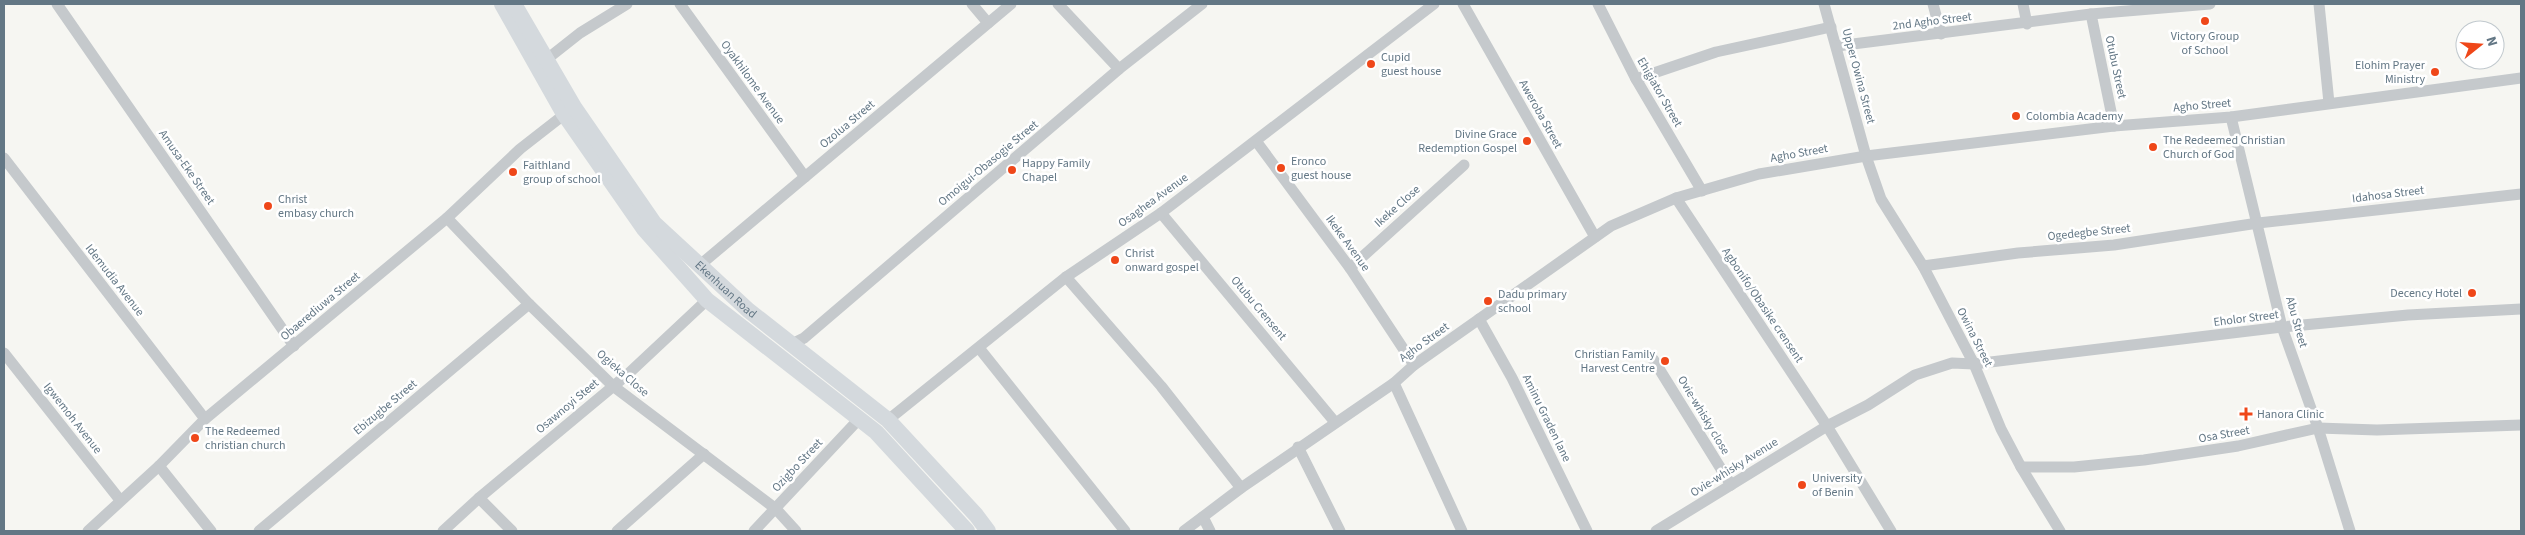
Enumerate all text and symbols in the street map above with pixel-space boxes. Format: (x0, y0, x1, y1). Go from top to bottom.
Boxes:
street label: 2nd Agho Street (1891, 8, 1973, 35)
marker: Victory Group of School (2199, 15, 2211, 27)
north arrow (2455, 20, 2505, 70)
street label: Upper Owina Street (1838, 27, 1879, 126)
place label: Victory Group of School (2171, 28, 2240, 59)
street label: Otubu Street (2101, 34, 2130, 100)
text: N (2481, 34, 2502, 49)
street label: Oyakhilome Avenue (716, 37, 789, 128)
place label: Cupid guest house (1381, 49, 1441, 80)
street label: Ehigiator Street (1633, 54, 1686, 130)
place label: Elohim Prayer Ministry (2355, 57, 2426, 88)
marker: Cupid guest house (1365, 58, 1377, 70)
marker: Elohim Prayer Ministry (2429, 66, 2441, 78)
street label: Aweroba Street (1515, 77, 1567, 152)
street label: Agho Street (2172, 95, 2232, 116)
street label: Ozolua Street (816, 96, 879, 153)
place label: Colombia Academy (2026, 108, 2123, 125)
marker: Colombia Academy (2010, 110, 2022, 122)
street label: Omoigui-Obasogie Street (935, 116, 1042, 210)
street label: Amusa-Eke Street (154, 126, 219, 208)
place label: Divine Grace Redemption Gospel (1418, 126, 1517, 157)
place label: The Redeemed Christian Church of God (2163, 132, 2285, 163)
marker: Divine Grace Redemption Gospel (1521, 135, 1533, 147)
street label: Agho Street (1769, 140, 1829, 167)
marker: The Redeemed Christian Church of God (2147, 141, 2159, 153)
place label: Eronco guest house (1291, 153, 1351, 184)
place label: Happy Family Chapel (1022, 155, 1091, 186)
place label: Faithland group of school (523, 157, 601, 188)
marker: Eronco guest house (1275, 162, 1287, 174)
marker: Happy Family Chapel (1006, 164, 1018, 176)
marker: Faithland group of school (507, 166, 519, 178)
street label: Osaghea Avenue (1115, 169, 1192, 232)
street label: Ikeke Close (1371, 181, 1424, 232)
street label: Idahosa Street (2351, 182, 2425, 207)
place label: Christ embasy church (278, 191, 354, 222)
marker: Christ embasy church (262, 200, 274, 212)
street label: Ikeke Avenue (1321, 212, 1374, 275)
street label: Ogedegbe Street (2047, 220, 2131, 245)
street label: Idemudia Avenue (81, 241, 148, 320)
street label: Agbonifo/Obasike crensent (1718, 244, 1807, 366)
place label: Christ onward gospel (1125, 245, 1199, 276)
marker: Christ onward gospel (1109, 254, 1121, 266)
street label: Ekenhuan Road (691, 257, 760, 323)
street label: Obaerediuwa Street (277, 268, 364, 345)
street label: Otubu Crensent (1227, 273, 1291, 344)
place label: Decency Hotel (2390, 285, 2462, 302)
place label: Dadu primary school (1498, 286, 1567, 317)
marker: Decency Hotel (2466, 287, 2478, 299)
marker: Dadu primary school (1482, 295, 1494, 307)
street label: Abu Street (2281, 295, 2312, 350)
street label: Owina Street (1952, 305, 1997, 370)
street label: Eholor Street (2212, 306, 2280, 331)
street label: Agho Street (1396, 318, 1453, 366)
street label: Ogieka Close (593, 346, 653, 401)
place label: Christian Family Harvest Centre (1575, 346, 1655, 377)
marker: Christian Family Harvest Centre (1659, 355, 1671, 367)
street label: Aminu Graden lane (1518, 372, 1575, 465)
street label: Ovie-whisky close (1673, 373, 1734, 458)
street label: Osawnoyi Steet (532, 375, 602, 438)
street label: Ebizugbe Street (350, 376, 421, 439)
street label: Igwemoh Avenue (39, 379, 106, 457)
place label: Hanora Clinic (2257, 406, 2325, 423)
marker: Hanora Clinic (2239, 407, 2253, 421)
street label: Osa Street (2197, 422, 2251, 447)
place label: The Redeemed christian church (205, 423, 286, 454)
marker: The Redeemed christian church (189, 432, 201, 444)
street label: Ovie-whisky Avenue (1687, 434, 1781, 501)
street label: Ozigbo Street (768, 435, 827, 496)
place label: University of Benin (1812, 470, 1863, 501)
marker: University of Benin (1796, 479, 1808, 491)

